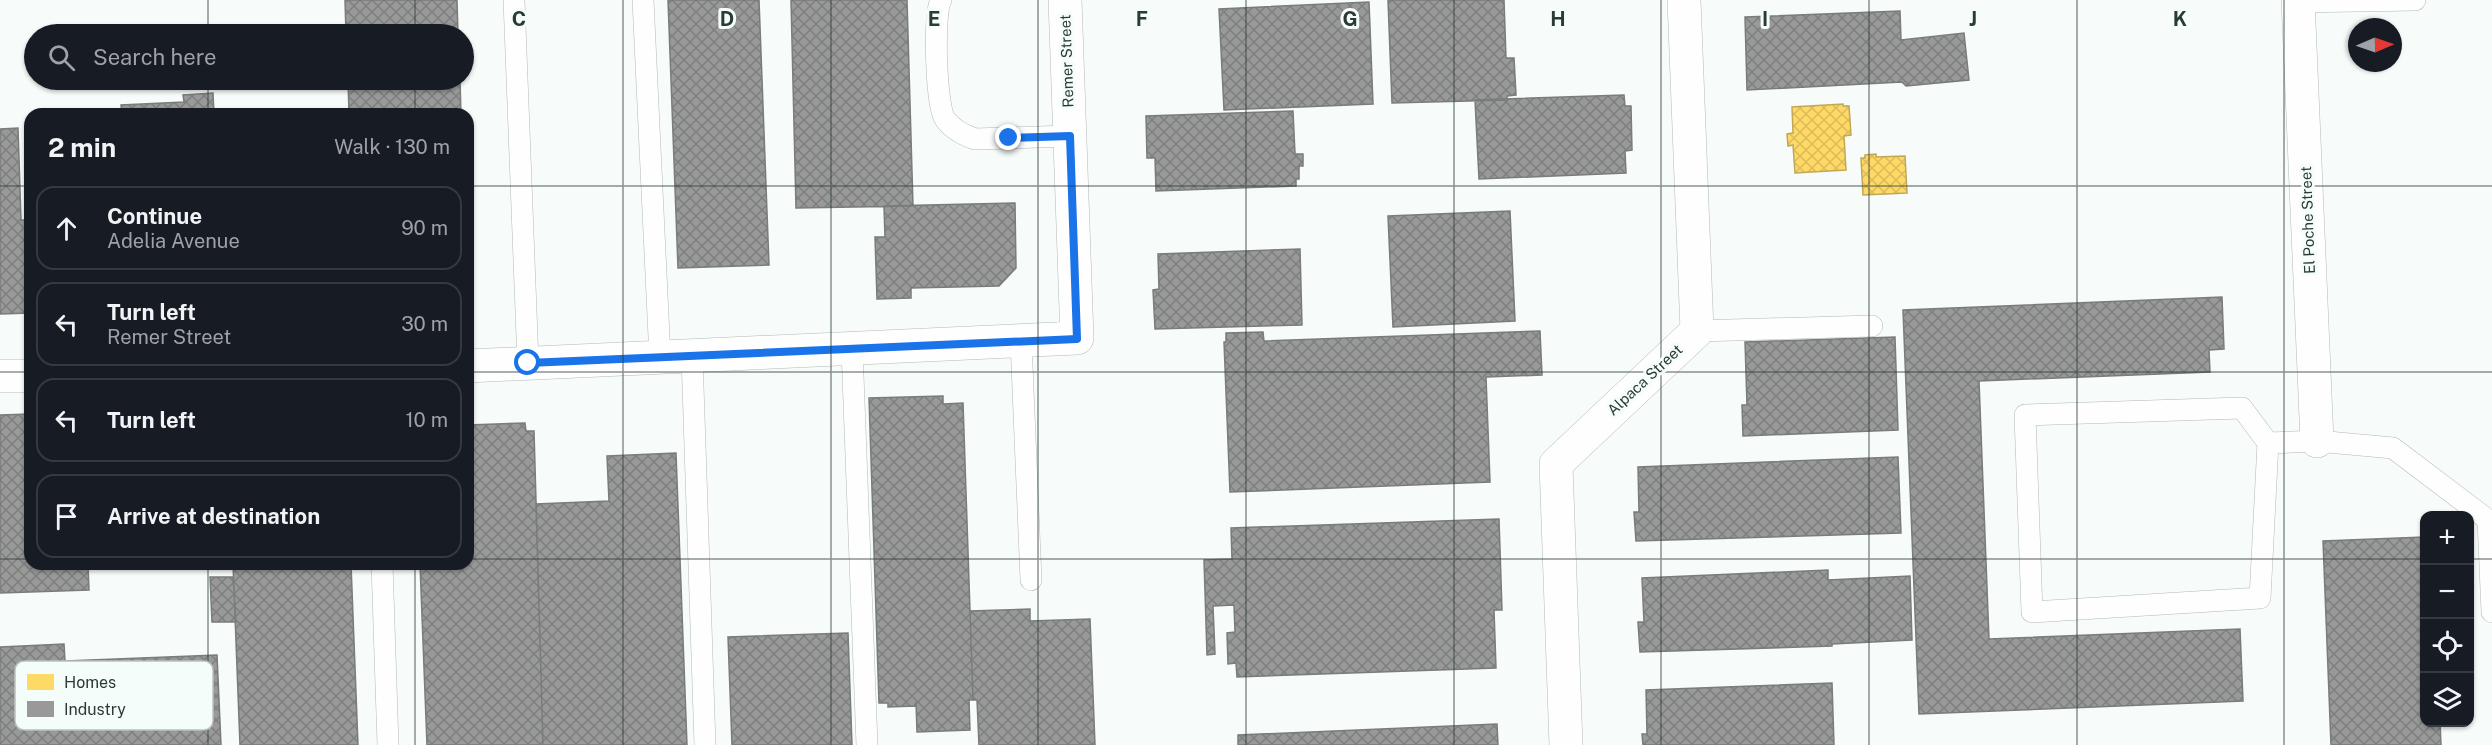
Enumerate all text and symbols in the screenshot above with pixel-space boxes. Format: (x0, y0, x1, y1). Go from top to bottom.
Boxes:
text: C (512, 7, 526, 31)
text: D (720, 7, 734, 31)
text: E (928, 7, 940, 31)
text: F (1136, 7, 1148, 31)
text: G (1342, 7, 1358, 31)
text: H (1550, 7, 1566, 31)
text: I (1762, 7, 1768, 31)
text: J (1969, 7, 1977, 31)
text: K (2173, 7, 2187, 31)
street label: Remer Street (1056, 14, 1077, 108)
north arrow (2348, 18, 2402, 72)
search box (24, 24, 474, 90)
icon: search (45, 41, 78, 74)
text: Search here (93, 44, 217, 70)
route end (995, 124, 1021, 150)
text: 2 min (48, 132, 116, 163)
text: Walk · 130 m (334, 135, 450, 159)
street label: El Poche Street (2297, 166, 2318, 274)
text: Continue (107, 203, 202, 229)
icon: ahead (50, 212, 83, 245)
text: 90 m (401, 216, 448, 240)
text: Adelia Avenue (107, 229, 240, 253)
text: Turn left (107, 299, 196, 325)
icon: left (50, 308, 83, 341)
text: 30 m (401, 312, 448, 336)
text: Remer Street (107, 325, 231, 349)
street label: Alpaca Street (1604, 341, 1686, 419)
route start (514, 349, 540, 375)
icon: left (50, 404, 83, 437)
text: Turn left (107, 407, 196, 433)
text: 10 m (405, 408, 448, 432)
icon: arrive (50, 500, 83, 533)
text: Arrive at destination (107, 503, 320, 529)
map controls (2420, 511, 2474, 727)
button: + (2420, 511, 2474, 565)
button: − (2420, 565, 2474, 619)
button: locate (2420, 619, 2474, 673)
legend (15, 661, 213, 730)
text: Homes (64, 673, 116, 692)
button: layers (2420, 673, 2474, 727)
text: Industry (64, 700, 126, 719)

